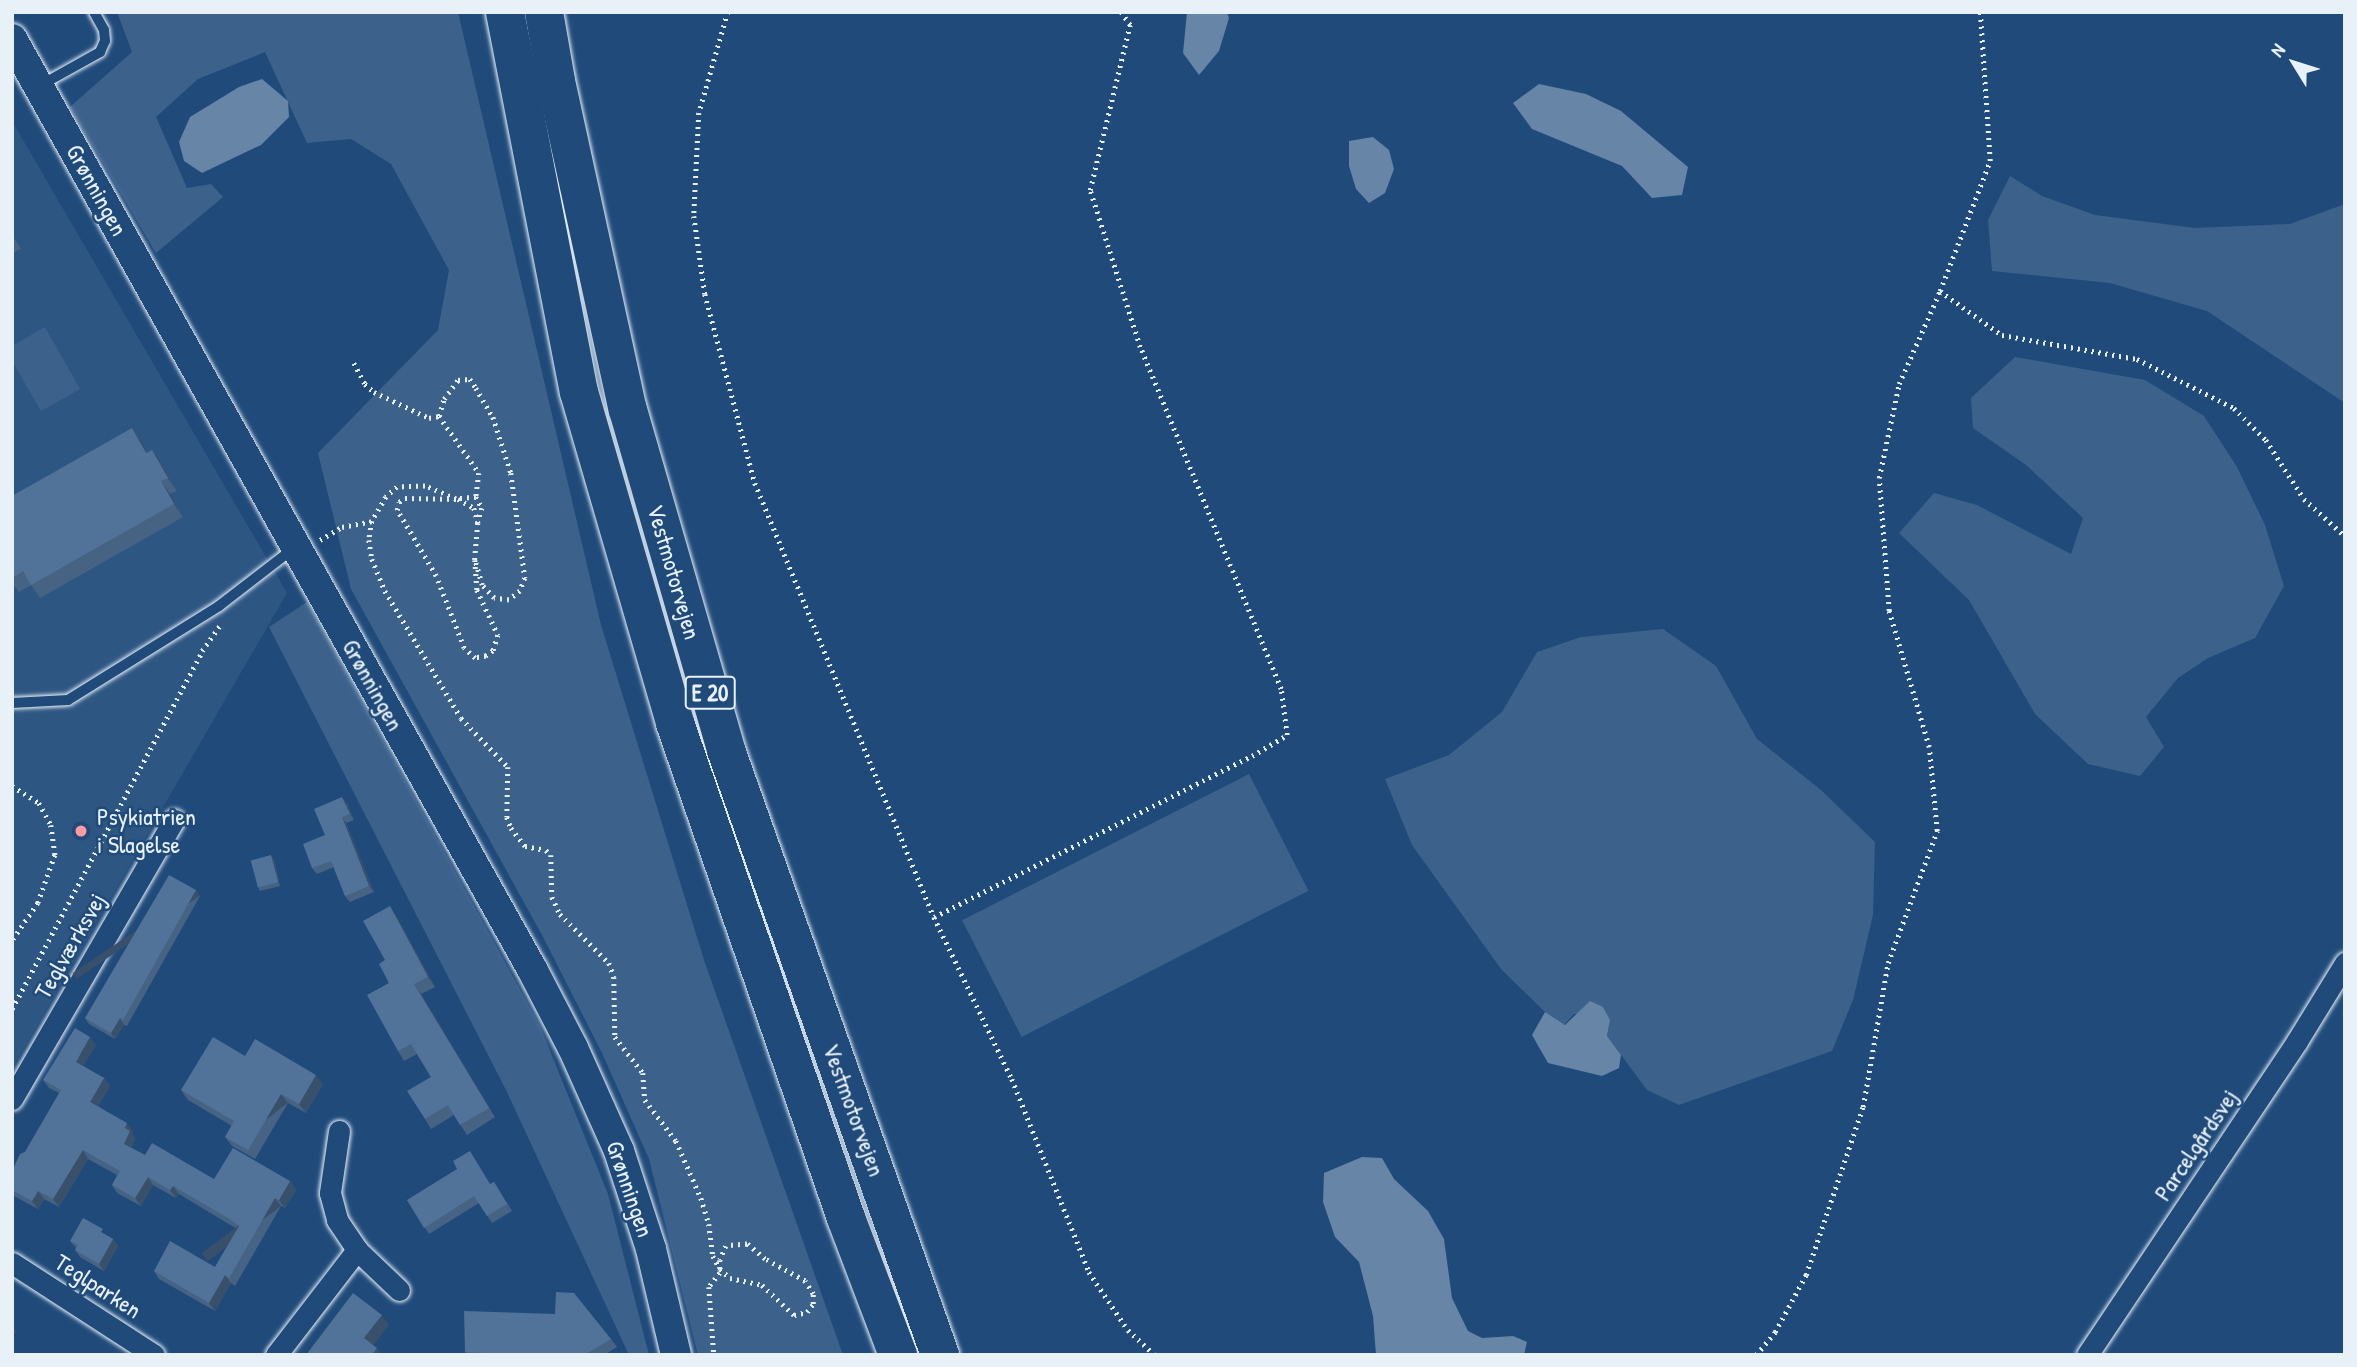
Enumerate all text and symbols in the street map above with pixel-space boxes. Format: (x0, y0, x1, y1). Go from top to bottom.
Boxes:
north arrow (2259, 28, 2329, 98)
text: N (2264, 38, 2291, 62)
street label: Grønningen (60, 139, 134, 241)
street label: Vestmotorvejen (641, 501, 707, 643)
street label: Grønningen (336, 634, 410, 736)
road number: E 20 (684, 674, 736, 712)
place label: Psykiatrien i Slagelse (97, 803, 196, 859)
marker: Psykiatrien i Slagelse (71, 821, 91, 841)
street label: Teglværksvej (28, 888, 112, 1004)
street label: Vestmotorvejen (817, 1040, 891, 1180)
street label: Parcelgårdsvej (2148, 1084, 2244, 1206)
street label: Grønningen (600, 1137, 660, 1241)
street label: Teglparken (49, 1247, 147, 1325)

